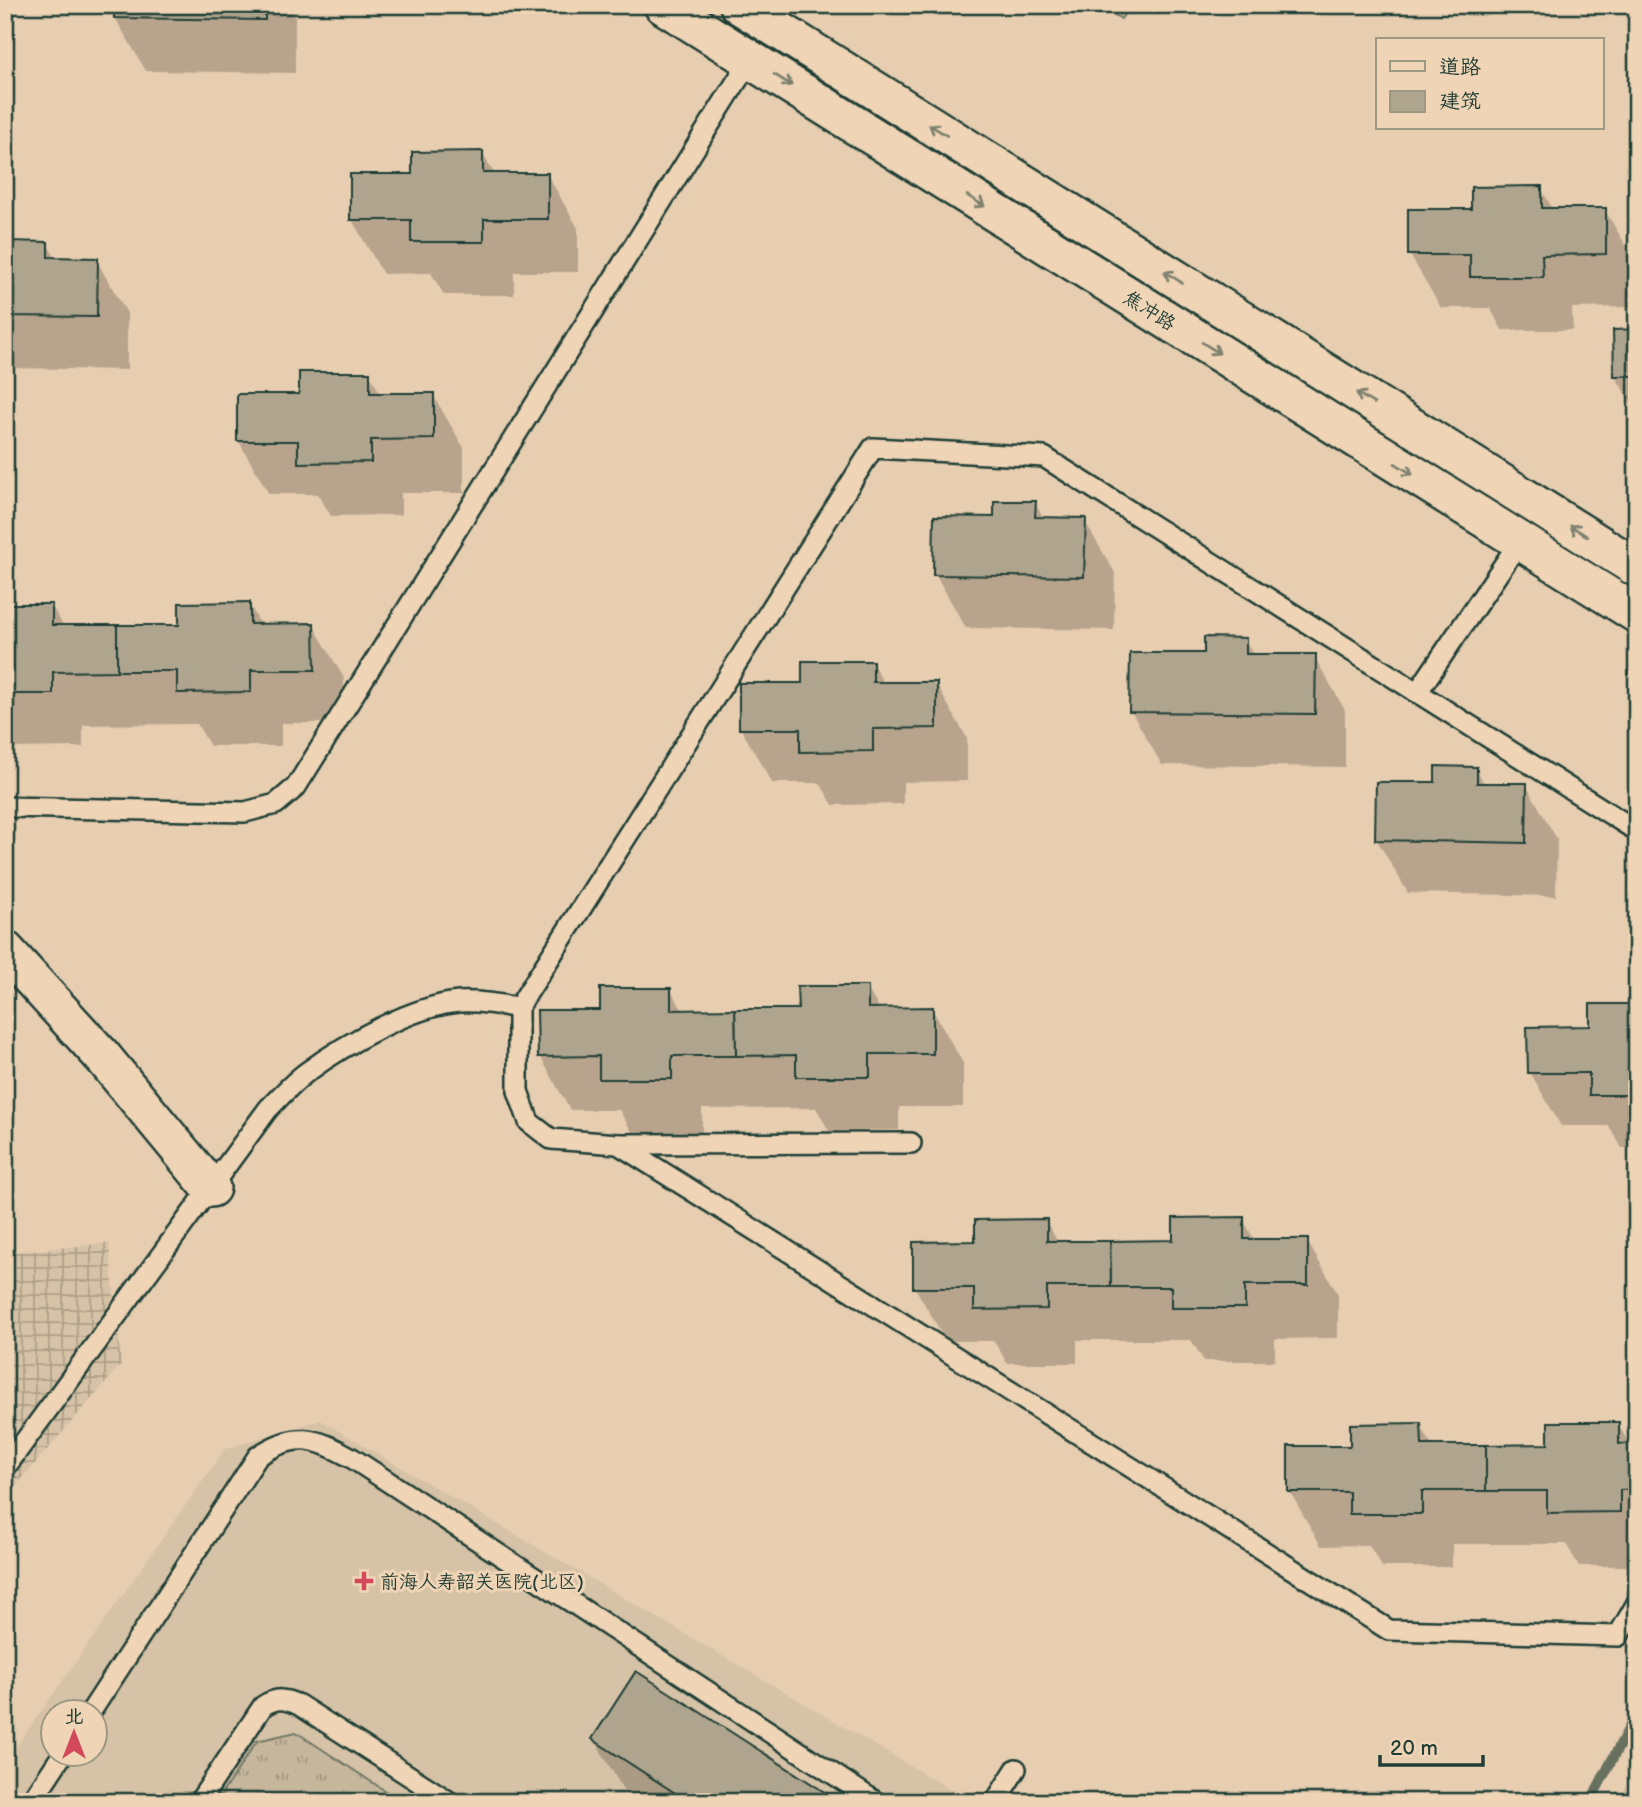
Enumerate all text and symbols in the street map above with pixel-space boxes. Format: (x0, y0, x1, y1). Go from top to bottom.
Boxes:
legend (1376, 38, 1604, 130)
text: 道路 (1439, 55, 1481, 80)
one-way arrow (773, 74, 793, 88)
text: 建筑 (1439, 89, 1481, 114)
one-way arrow (929, 123, 949, 137)
one-way arrow (966, 195, 986, 209)
one-way arrow (1163, 269, 1183, 283)
street label: 焦冲路 (1119, 286, 1179, 336)
one-way arrow (1200, 341, 1220, 355)
one-way arrow (1356, 390, 1376, 404)
one-way arrow (1393, 462, 1413, 476)
one-way arrow (1570, 524, 1589, 539)
marker: 前海人寿韶关医院(北区) (354, 1571, 374, 1591)
place label: 前海人寿韶关医院(北区) (380, 1571, 584, 1594)
north arrow (38, 1699, 108, 1769)
text: 北 (64, 1706, 84, 1729)
scale bar (1380, 1723, 1483, 1767)
text: 20 m (1390, 1736, 1438, 1761)

